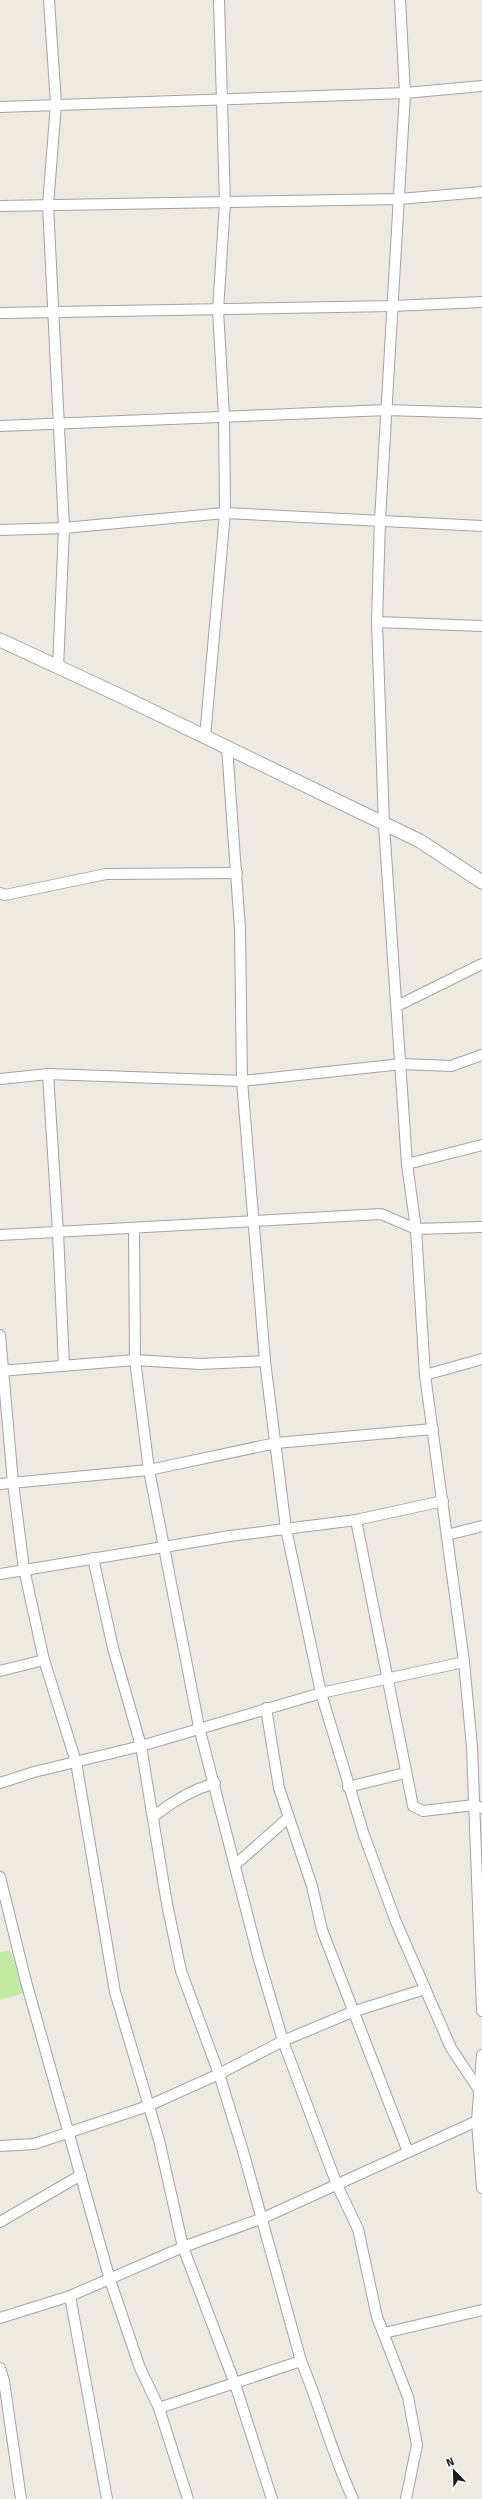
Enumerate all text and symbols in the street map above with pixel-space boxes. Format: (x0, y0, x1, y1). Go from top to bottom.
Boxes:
north arrow (434, 2451, 474, 2491)
text: N (444, 2455, 456, 2470)

